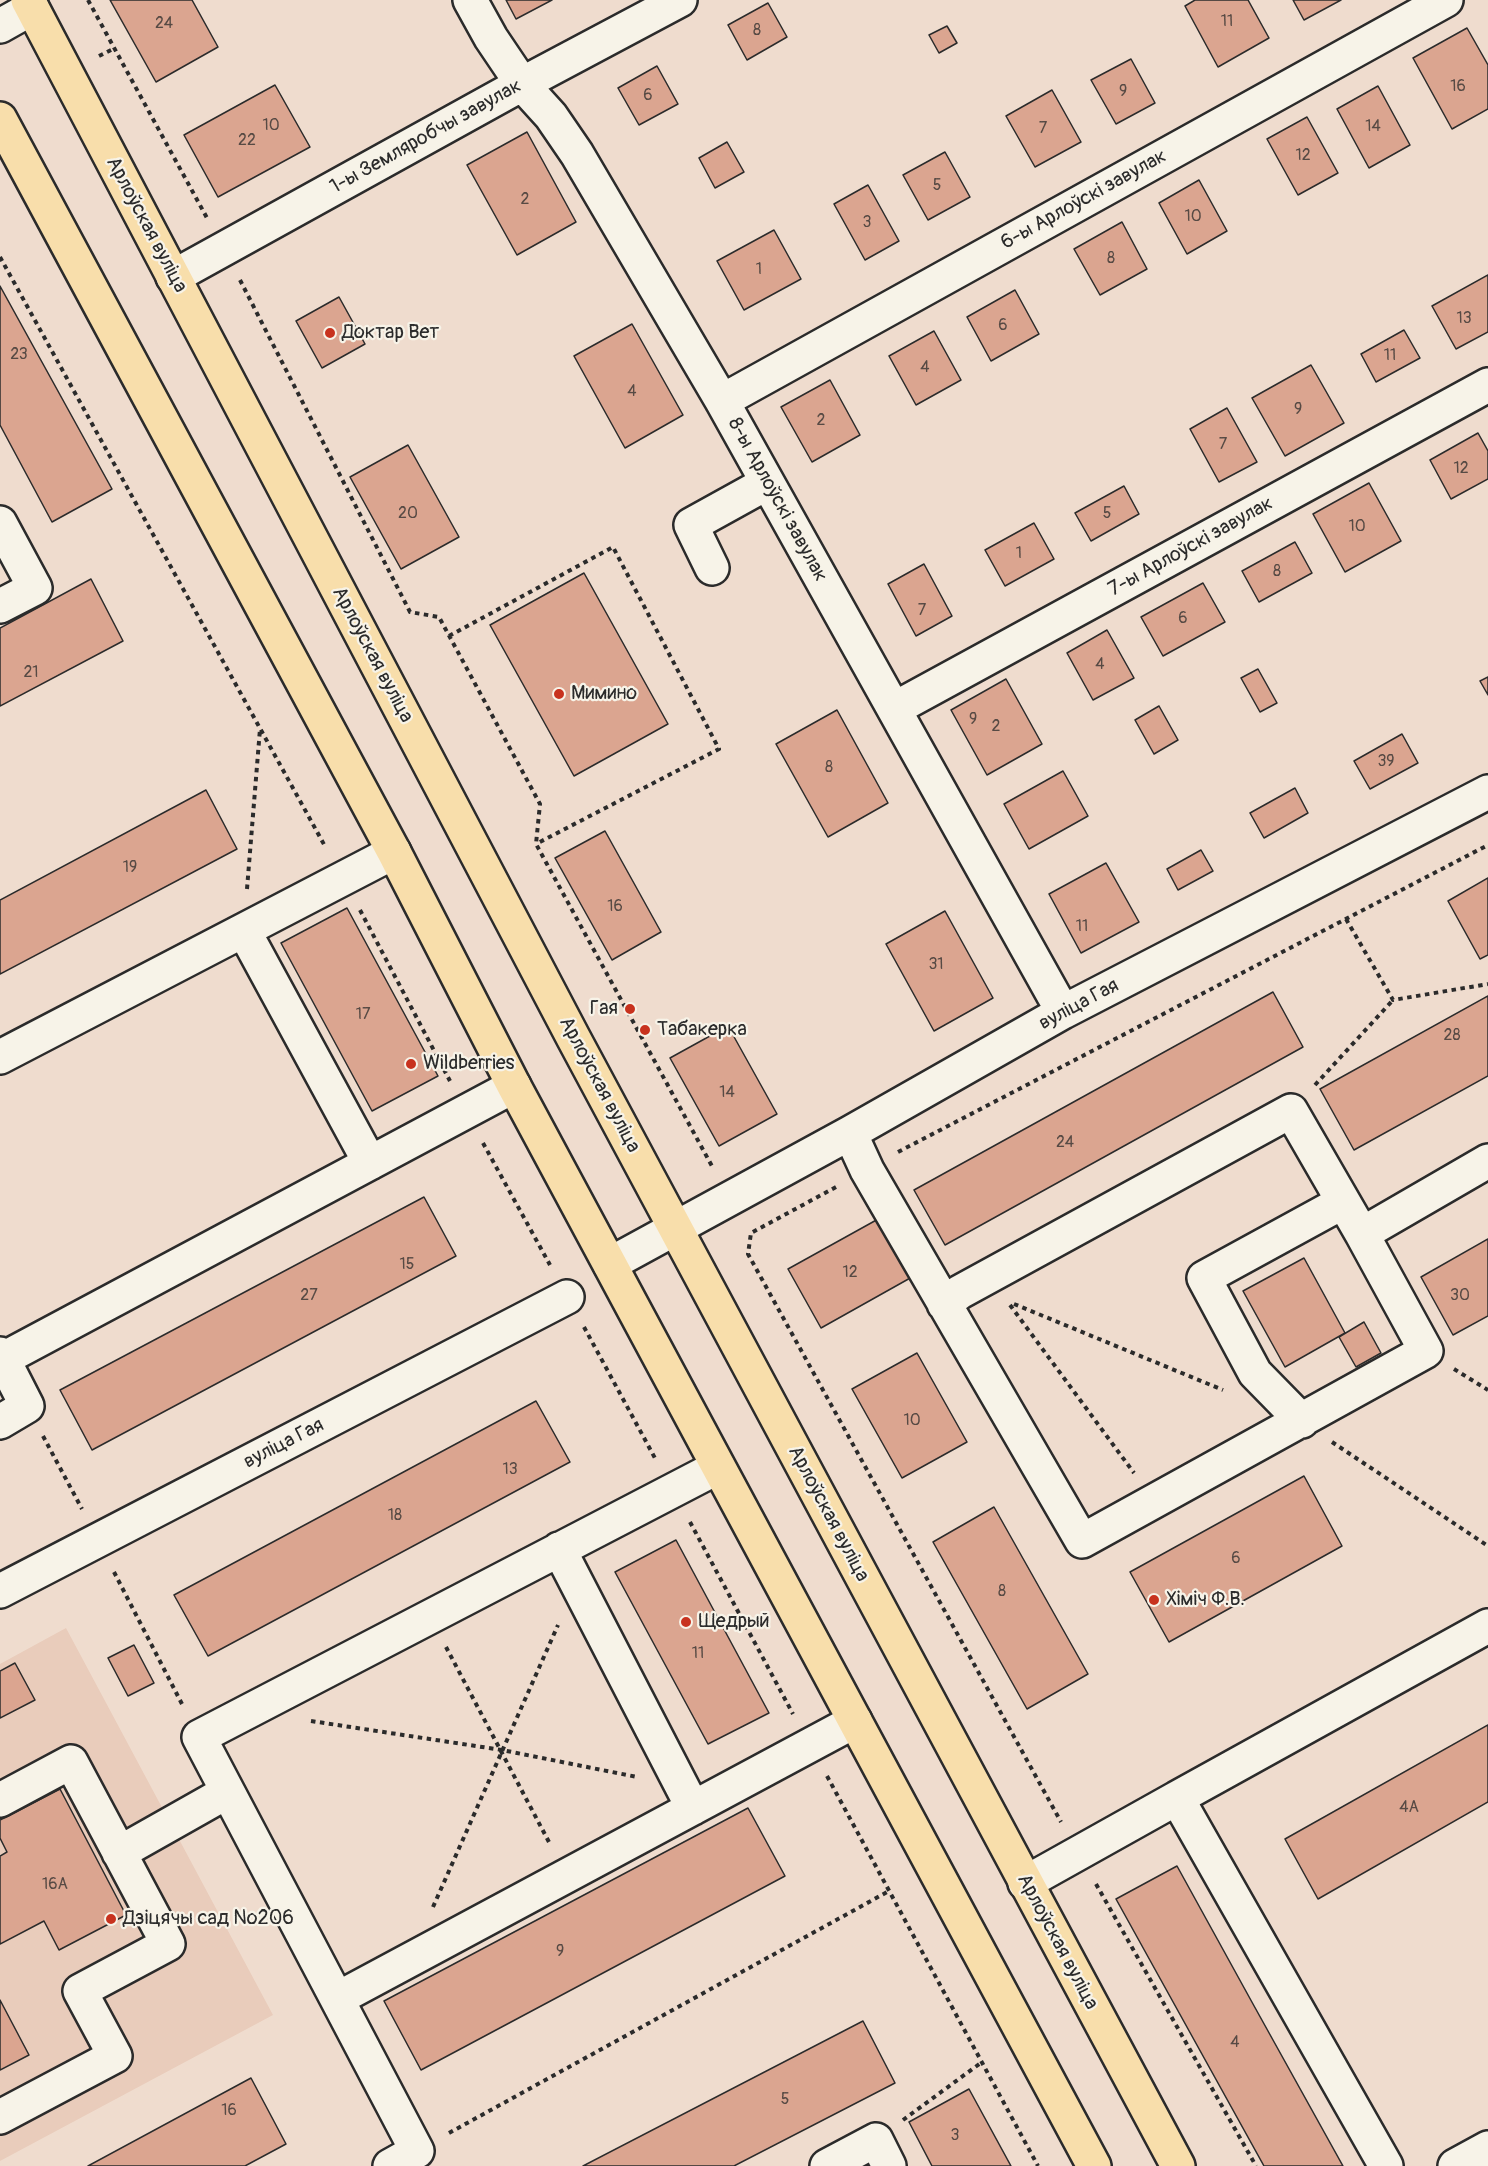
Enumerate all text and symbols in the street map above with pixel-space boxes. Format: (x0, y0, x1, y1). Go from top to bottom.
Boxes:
house number: 11 (1221, 12, 1233, 32)
house number: 24 (155, 14, 173, 34)
house number: 8 (753, 21, 761, 41)
street label: 1-ы Земляробчы завулак (326, 74, 526, 200)
house number: 16 (1450, 77, 1466, 97)
house number: 9 (1119, 82, 1127, 102)
house number: 6 (643, 86, 653, 106)
house number: 10 (262, 116, 280, 136)
house number: 14 (1365, 117, 1381, 137)
house number: 7 (1039, 119, 1047, 139)
house number: 22 (238, 131, 256, 151)
street label: 6-ы Арлоўскі завулак (997, 145, 1171, 255)
house number: 12 (1295, 146, 1311, 166)
street label: Арлоўская вуліца (100, 153, 192, 297)
house number: 5 (933, 176, 941, 196)
house number: 2 (521, 190, 529, 210)
house number: 10 (1184, 207, 1202, 227)
house number: 3 (863, 213, 871, 233)
house number: 8 (1107, 249, 1115, 269)
house number: 1 (756, 260, 762, 280)
house number: 13 (1456, 309, 1472, 329)
house number: 6 (998, 316, 1008, 336)
place label: Доктар Вет (342, 321, 439, 345)
marker: Доктар Вет (323, 326, 337, 340)
house number: 23 (10, 345, 28, 365)
house number: 11 (1384, 346, 1396, 366)
house number: 4 (920, 358, 930, 378)
house number: 4 (627, 382, 637, 402)
house number: 9 (1294, 400, 1302, 420)
house number: 2 (817, 411, 825, 431)
street label: 8-ы Арлоўскі завулак (722, 414, 832, 586)
house number: 7 (1219, 435, 1227, 455)
house number: 12 (1453, 459, 1469, 479)
street label: 7-ы Арлоўскі завулак (1105, 492, 1277, 602)
house number: 20 (398, 504, 418, 524)
house number: 5 (1103, 504, 1111, 524)
house number: 10 (1348, 517, 1366, 537)
house number: 1 (1016, 544, 1022, 564)
house number: 8 (1273, 562, 1281, 582)
street label: Арлоўская вуліца (326, 583, 418, 727)
house number: 7 (918, 601, 926, 621)
house number: 6 (1178, 609, 1188, 629)
house number: 4 (1095, 655, 1105, 675)
house number: 21 (23, 663, 39, 683)
place label: Мимино (571, 682, 637, 706)
marker: Мимино (552, 687, 566, 701)
house number: 9 (969, 710, 977, 730)
house number: 2 (992, 717, 1000, 737)
house number: 39 (1377, 752, 1395, 772)
house number: 8 (825, 758, 833, 778)
house number: 19 (123, 858, 137, 878)
house number: 16 (607, 897, 623, 917)
house number: 11 (1076, 917, 1088, 937)
house number: 31 (928, 955, 944, 975)
street label: вуліца Гая (1035, 974, 1123, 1036)
place label: Гая (590, 997, 618, 1021)
marker: Гая (623, 1002, 637, 1016)
house number: 17 (356, 1005, 370, 1025)
street label: Арлоўская вуліца (553, 1013, 645, 1157)
place label: Табакерка (657, 1018, 747, 1042)
marker: Табакерка (638, 1023, 652, 1037)
house number: 28 (1443, 1026, 1461, 1046)
place label: Wildberries (423, 1052, 515, 1076)
marker: Wildberries (404, 1057, 418, 1071)
house number: 14 (719, 1083, 735, 1103)
house number: 24 (1056, 1133, 1074, 1153)
house number: 15 (400, 1255, 414, 1275)
house number: 12 (842, 1263, 858, 1283)
house number: 27 (300, 1286, 318, 1306)
house number: 30 (1450, 1286, 1470, 1306)
house number: 10 (903, 1411, 921, 1431)
street label: вуліца Гая (240, 1414, 328, 1474)
street label: Арлоўская вуліца (782, 1442, 874, 1586)
house number: 13 (502, 1460, 518, 1480)
house number: 18 (388, 1506, 402, 1526)
house number: 6 (1231, 1549, 1241, 1569)
house number: 8 (998, 1582, 1006, 1602)
place label: Хіміч Ф.В. (1166, 1588, 1245, 1612)
marker: Хіміч Ф.В. (1147, 1593, 1161, 1607)
place label: Щедрый (698, 1610, 770, 1634)
marker: Щедрый (679, 1615, 693, 1629)
house number: 11 (692, 1644, 704, 1664)
house number: 4А (1399, 1798, 1419, 1818)
street label: Арлоўская вуліца (1011, 1870, 1103, 2014)
house number: 16А (42, 1875, 68, 1895)
place label: Дзіцячы сад №206 (123, 1907, 294, 1931)
marker: Дзіцячы сад №206 (104, 1912, 118, 1926)
house number: 9 (556, 1942, 564, 1962)
house number: 4 (1230, 2033, 1240, 2053)
house number: 5 (781, 2090, 789, 2110)
house number: 16 (221, 2101, 237, 2121)
house number: 3 (951, 2126, 959, 2146)

